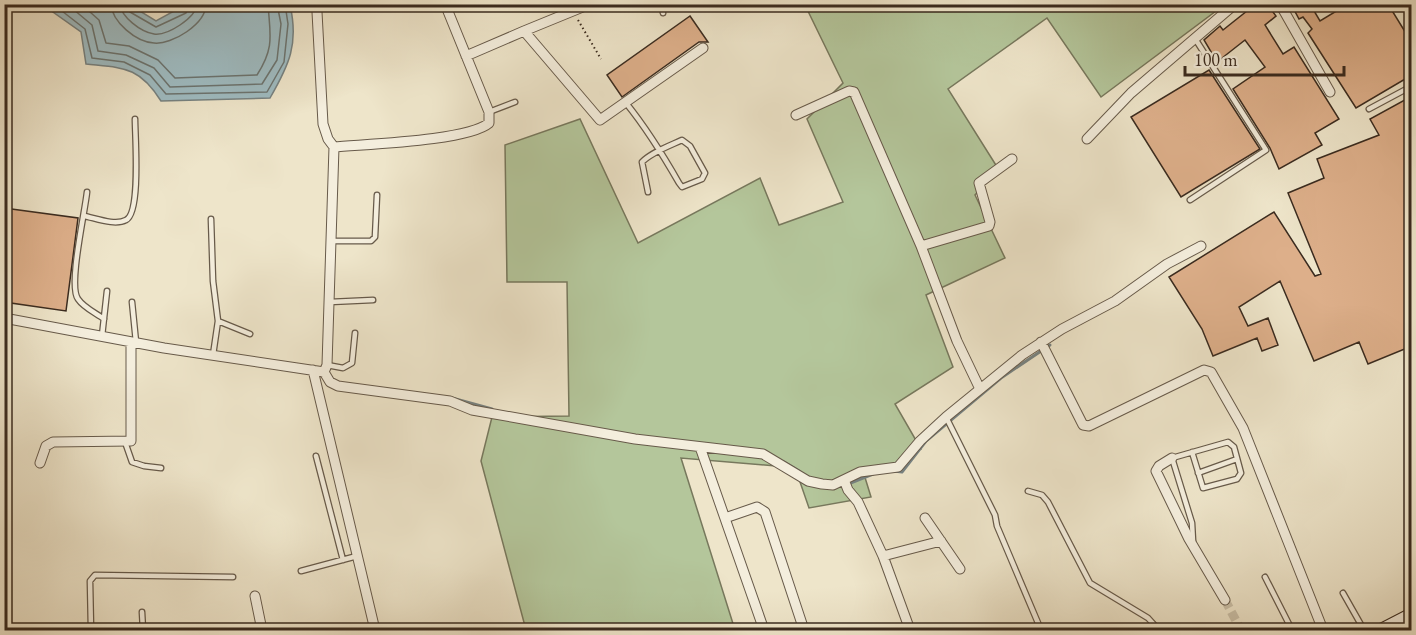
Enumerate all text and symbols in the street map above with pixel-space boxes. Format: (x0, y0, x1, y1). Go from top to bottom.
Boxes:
scale bar (1185, 39, 1344, 77)
text: 100 m (1194, 48, 1238, 71)

